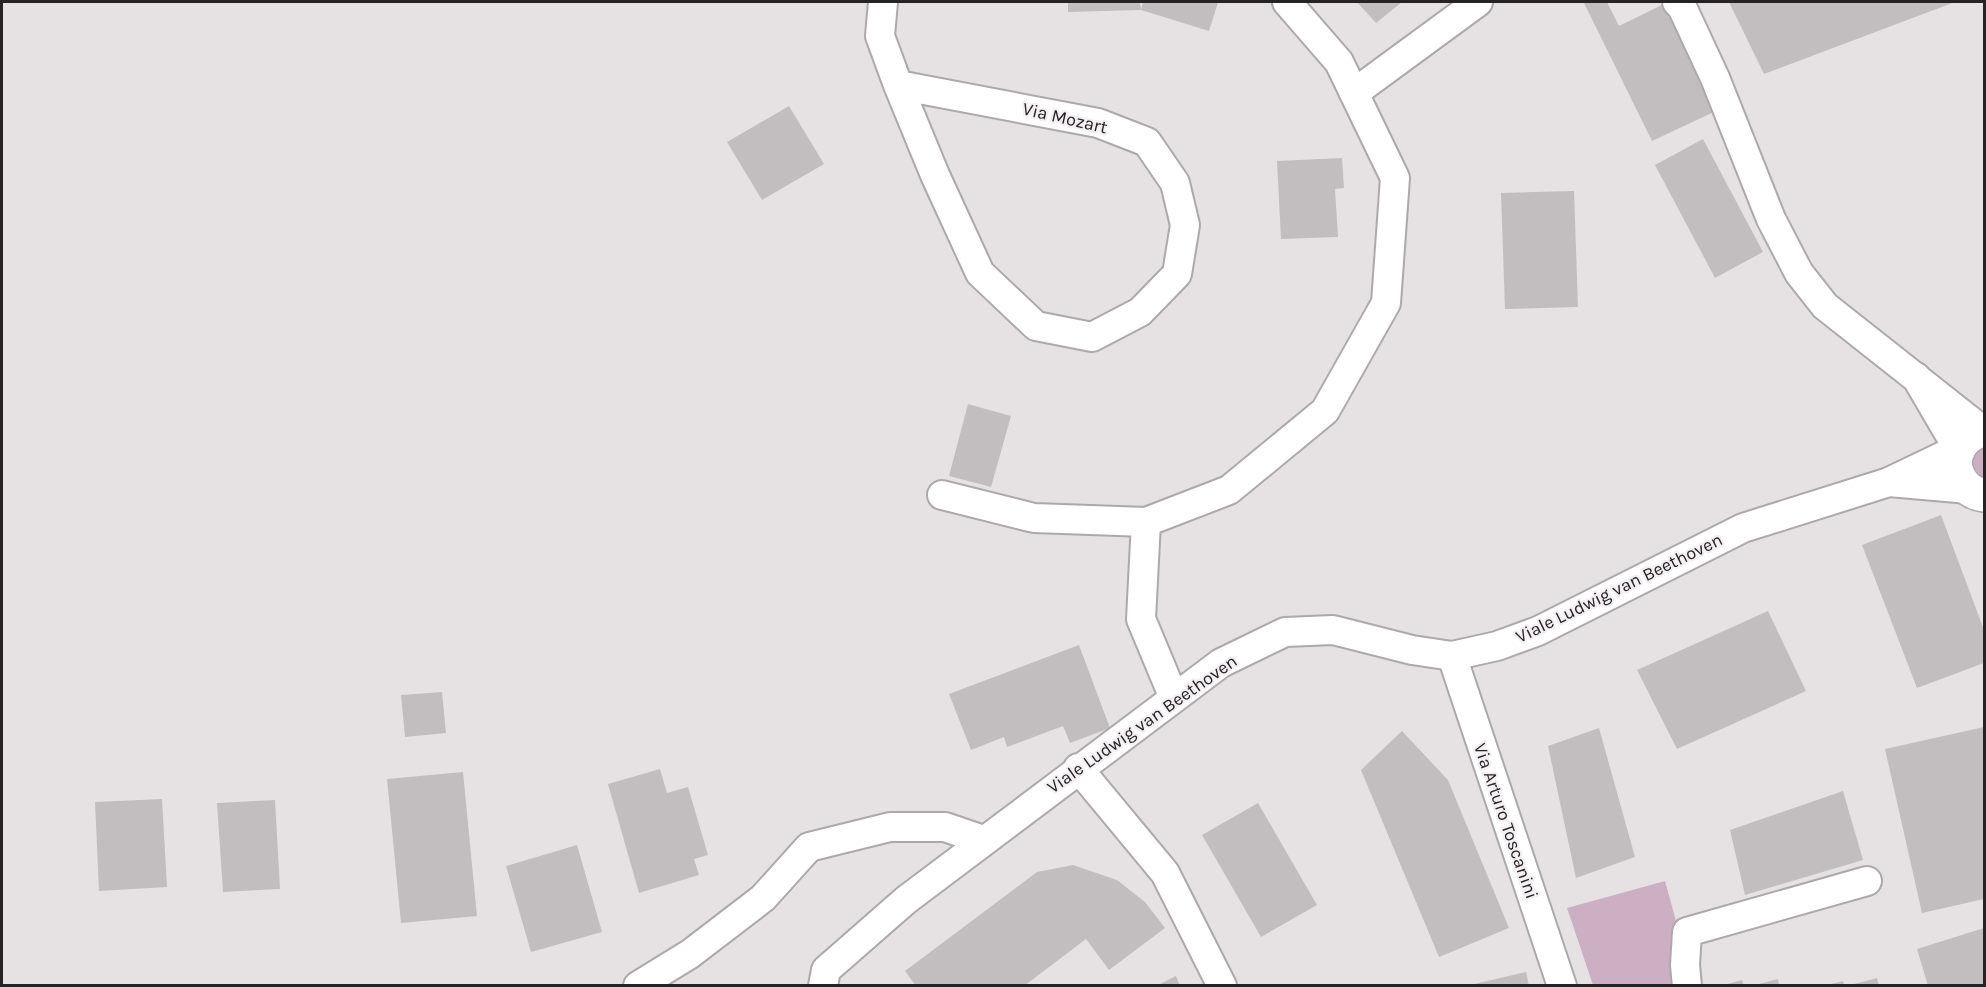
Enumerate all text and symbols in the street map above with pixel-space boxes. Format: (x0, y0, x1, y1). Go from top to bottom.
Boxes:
street label: Via Mozart (1020, 98, 1110, 138)
street label: Viale Ludwig van Beethoven (1512, 528, 1726, 648)
street label: Viale Ludwig van Beethoven (1043, 650, 1241, 798)
street label: Via Arturo Toscanini (1469, 740, 1543, 902)

